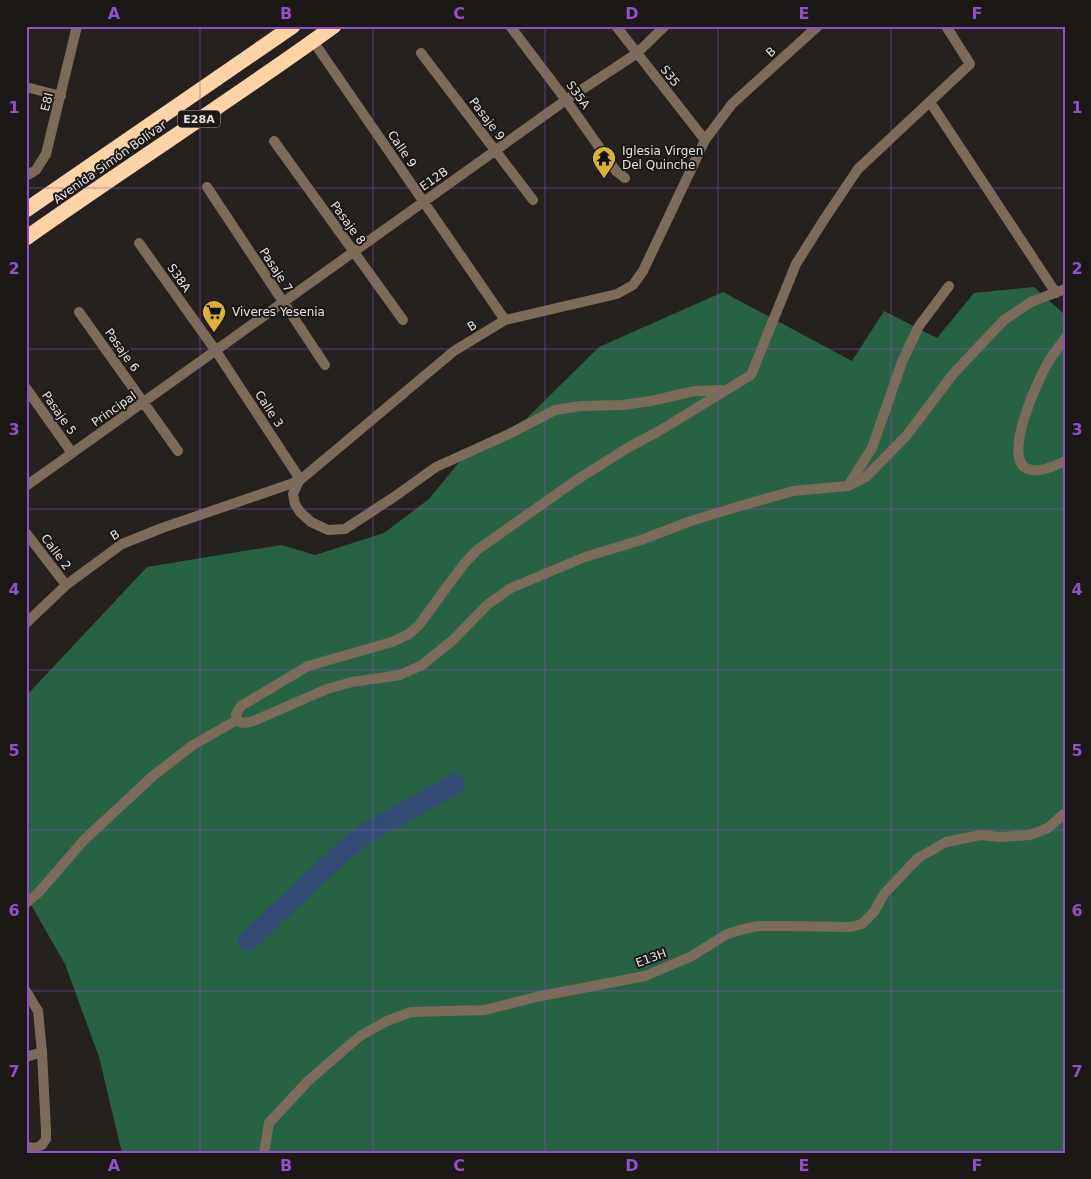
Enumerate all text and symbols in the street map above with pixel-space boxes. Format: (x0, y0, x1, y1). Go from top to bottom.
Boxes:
text: A (108, 4, 121, 23)
text: B (280, 4, 292, 23)
text: C (453, 4, 465, 23)
text: D (625, 4, 639, 23)
text: E (799, 4, 809, 23)
text: F (972, 4, 982, 23)
street label: B (763, 44, 779, 60)
street label: S35 (657, 63, 683, 89)
street label: S35A (563, 78, 593, 112)
street label: E8I (38, 91, 56, 113)
street label: Pasaje 9 (466, 95, 508, 143)
text: 1 (8, 98, 20, 117)
text: 1 (1071, 98, 1083, 117)
road number: E28A (178, 110, 220, 128)
street label: Avenida Simón Bolívar (51, 118, 169, 206)
street label: Calle 9 (385, 128, 419, 170)
place label: Iglesia Virgen Del Quinche (622, 144, 703, 172)
temple icon: Iglesia Virgen Del Quinche (591, 145, 617, 179)
street label: E12B (417, 164, 451, 194)
street label: Pasaje 8 (328, 199, 368, 247)
street label: Pasaje 7 (257, 245, 295, 295)
text: 2 (8, 259, 20, 278)
text: 2 (1071, 259, 1083, 278)
street label: S38A (164, 261, 194, 295)
supermarket icon: Viveres Yesenia (201, 299, 227, 333)
place label: Viveres Yesenia (232, 305, 325, 319)
street label: B (465, 318, 479, 334)
street label: Pasaje 6 (102, 326, 142, 374)
street label: Calle 3 (252, 388, 286, 430)
street label: Pasaje 5 (39, 389, 79, 437)
street label: Principal (89, 389, 139, 429)
text: 3 (8, 420, 20, 439)
text: 3 (1071, 420, 1083, 439)
street label: B (108, 527, 122, 543)
street label: Calle 2 (38, 531, 74, 573)
text: 4 (8, 580, 20, 599)
text: 4 (1071, 580, 1083, 599)
text: 5 (8, 741, 20, 760)
text: 5 (1071, 741, 1083, 760)
text: 6 (8, 901, 20, 920)
text: 6 (1071, 901, 1083, 920)
street label: E13H (634, 946, 668, 970)
text: 7 (8, 1062, 20, 1081)
text: 7 (1071, 1062, 1083, 1081)
text: A (108, 1156, 121, 1175)
text: B (280, 1156, 292, 1175)
text: C (453, 1156, 465, 1175)
text: D (625, 1156, 639, 1175)
text: E (799, 1156, 809, 1175)
text: F (972, 1156, 982, 1175)

